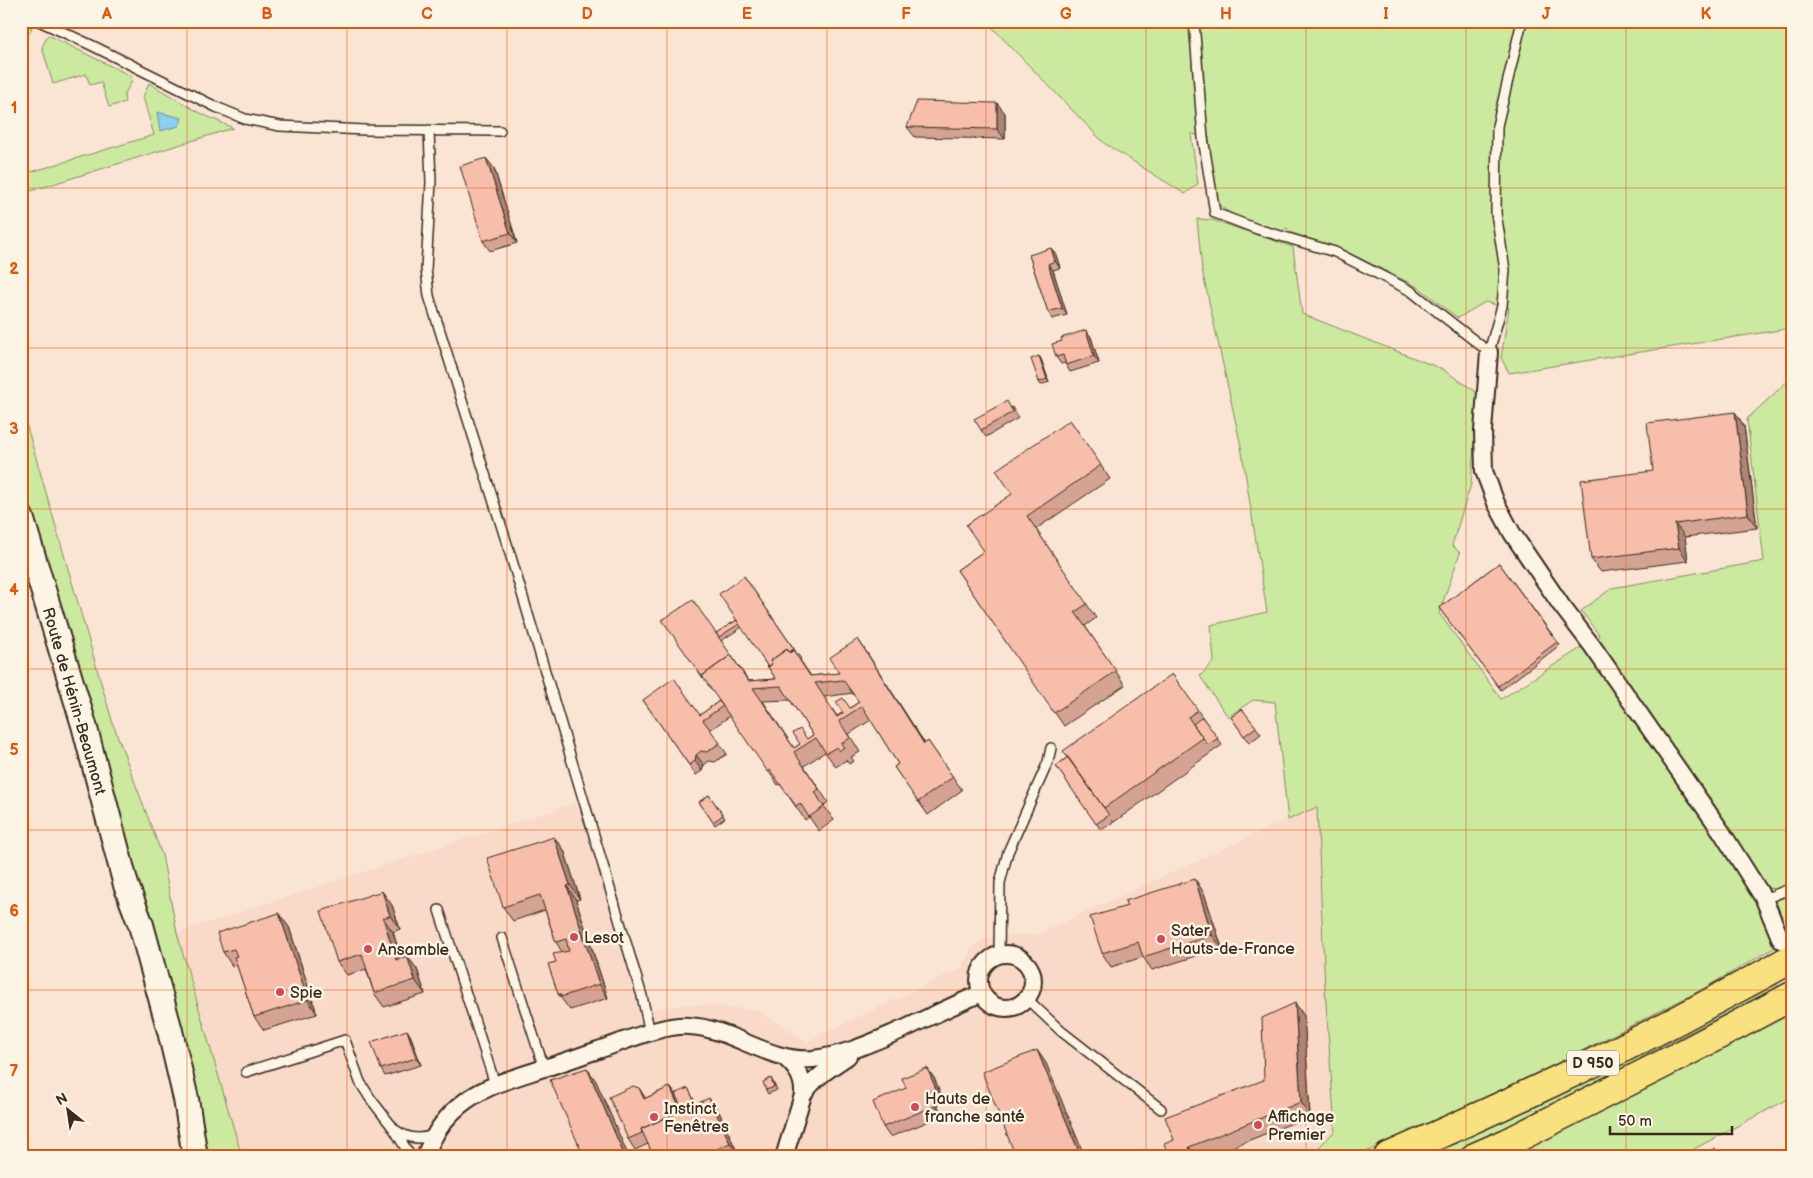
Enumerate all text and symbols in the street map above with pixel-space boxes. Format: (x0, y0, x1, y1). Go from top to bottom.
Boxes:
text: A (101, 5, 112, 24)
text: B (261, 5, 273, 24)
text: C (421, 5, 433, 24)
text: D (581, 5, 593, 24)
text: E (742, 5, 752, 24)
text: F (901, 5, 911, 24)
text: G (1060, 5, 1072, 24)
text: H (1220, 5, 1232, 24)
text: I (1383, 5, 1389, 24)
text: J (1542, 5, 1551, 24)
text: K (1701, 5, 1712, 24)
text: 1 (11, 99, 17, 118)
text: 2 (9, 260, 19, 279)
text: 3 (9, 420, 19, 439)
text: 4 (9, 581, 19, 600)
street label: Route de Hénin-Beaumont (38, 606, 109, 797)
text: 5 (9, 741, 19, 760)
text: 6 (9, 902, 19, 921)
place label: Sater Hauts-de-France (1171, 922, 1295, 959)
place label: Lesot (584, 929, 624, 948)
marker: Lesot (568, 931, 580, 943)
marker: Sater Hauts-de-France (1155, 933, 1167, 945)
place label: Ansamble (378, 941, 450, 960)
marker: Ansamble (362, 943, 374, 955)
place label: Spie (290, 984, 323, 1003)
marker: Spie (274, 986, 286, 998)
road number: D 950 (1567, 1050, 1619, 1076)
text: 7 (10, 1062, 19, 1081)
north arrow (42, 1086, 92, 1136)
text: N (53, 1089, 71, 1109)
place label: Hauts de franche santé (925, 1090, 1025, 1127)
place label: Instinct Fenêtres (664, 1100, 729, 1137)
marker: Hauts de franche santé (909, 1101, 921, 1113)
scale bar (1610, 1103, 1733, 1135)
place label: Affichage Premier (1268, 1108, 1335, 1145)
marker: Instinct Fenêtres (648, 1111, 660, 1123)
text: 50 m (1618, 1112, 1652, 1131)
marker: Affichage Premier (1252, 1119, 1264, 1131)

